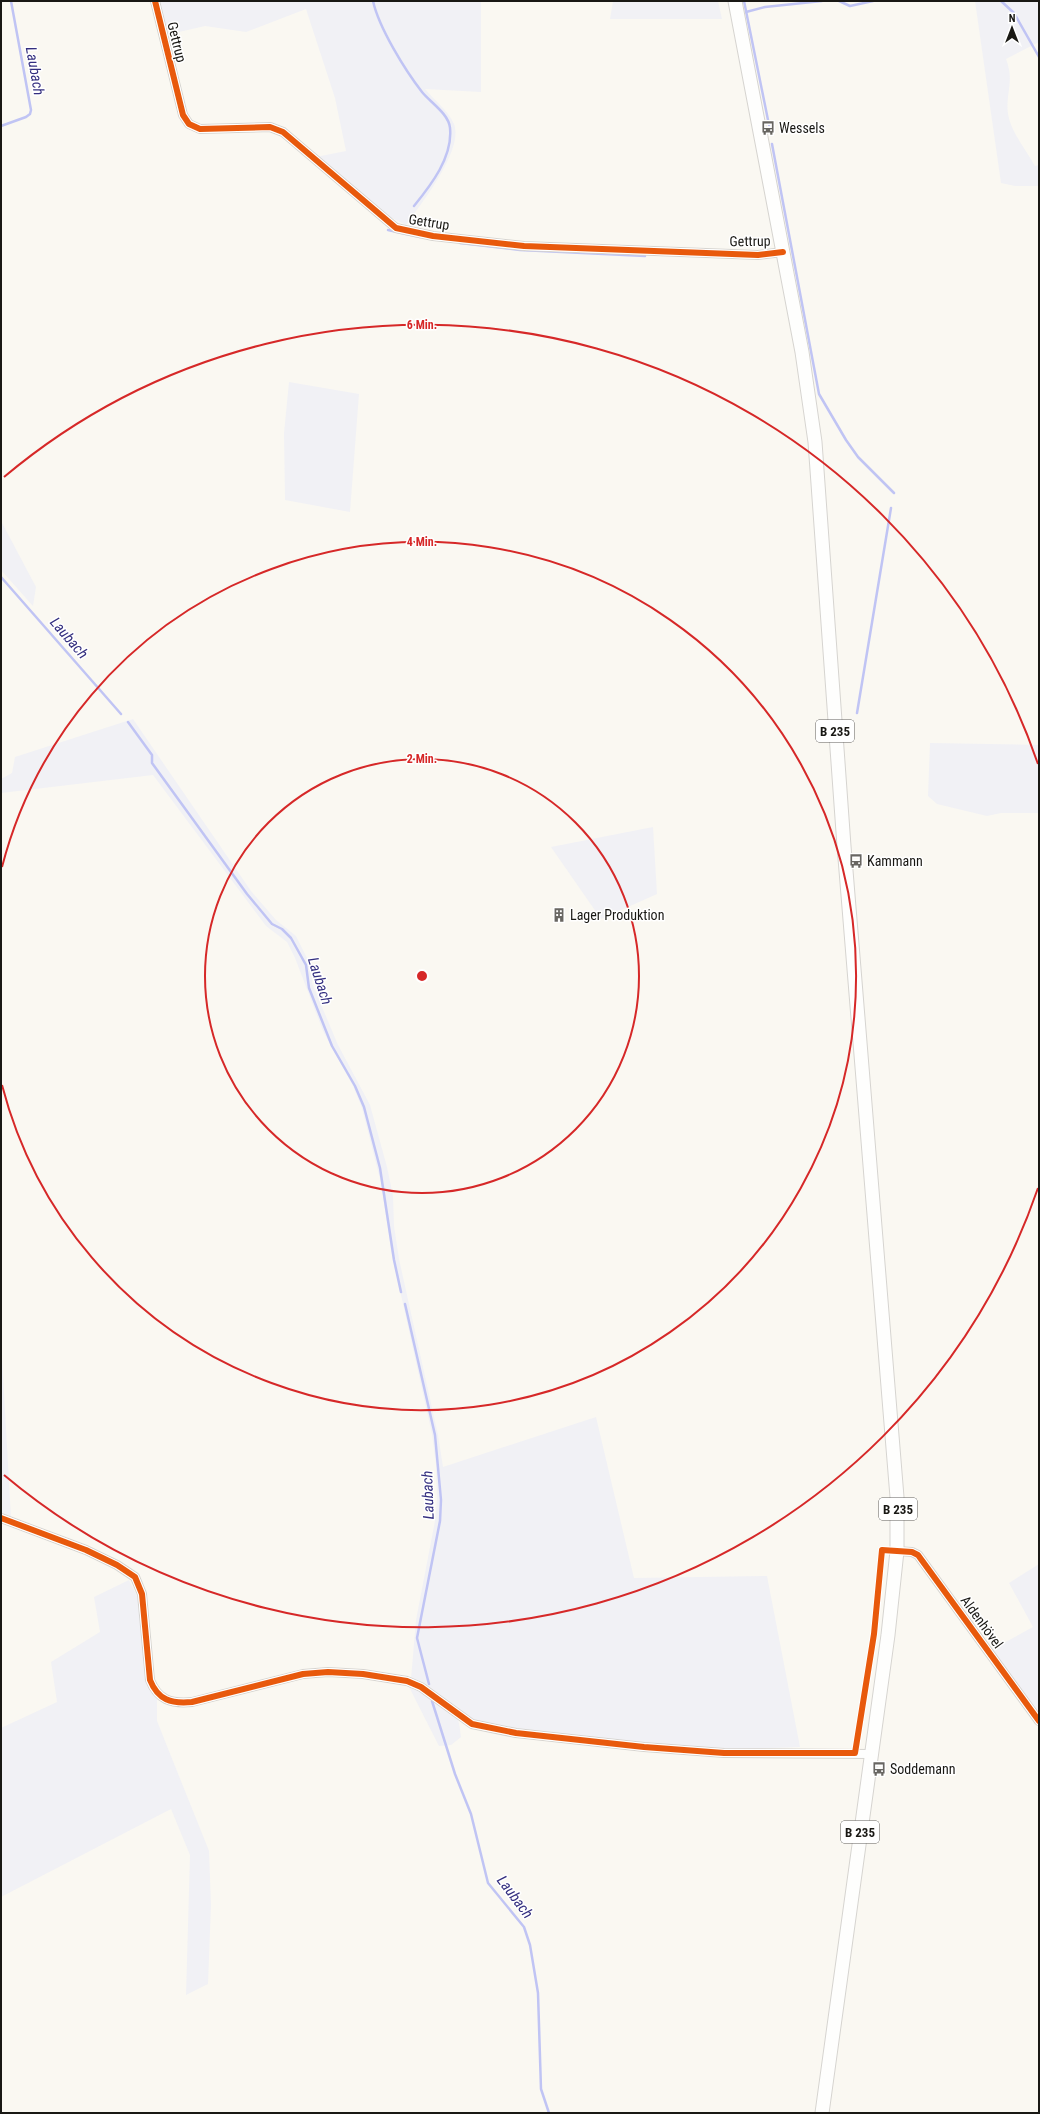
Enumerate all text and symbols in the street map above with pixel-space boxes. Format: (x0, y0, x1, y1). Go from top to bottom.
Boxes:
north arrow (992, 8, 1032, 48)
text: N (1009, 12, 1016, 25)
street label: Gettrup (164, 20, 190, 64)
water label: Laubach (22, 45, 48, 97)
bus stop icon: Wessels (760, 120, 776, 136)
place label: Wessels (779, 120, 825, 136)
street label: Gettrup (407, 211, 451, 233)
street label: Gettrup (729, 233, 771, 249)
text: 6 Min. (407, 318, 437, 332)
text: 4 Min. (407, 535, 437, 549)
water label: Laubach (46, 614, 92, 662)
road number: B 235 (816, 720, 854, 742)
text: 2 Min. (407, 752, 437, 766)
bus stop icon: Kammann (848, 853, 864, 869)
place label: Kammann (867, 853, 923, 869)
building icon: Lager Produktion (551, 907, 567, 923)
place label: Lager Produktion (570, 907, 664, 923)
water label: Laubach (304, 955, 336, 1007)
centre of rings (415, 969, 429, 983)
water label: Laubach (418, 1470, 438, 1520)
road number: B 235 (879, 1498, 917, 1520)
street label: Aldenhövel (958, 1593, 1006, 1651)
bus stop icon: Soddemann (871, 1761, 887, 1777)
place label: Soddemann (890, 1761, 956, 1777)
road number: B 235 (841, 1821, 879, 1843)
water label: Laubach (493, 1872, 537, 1922)

